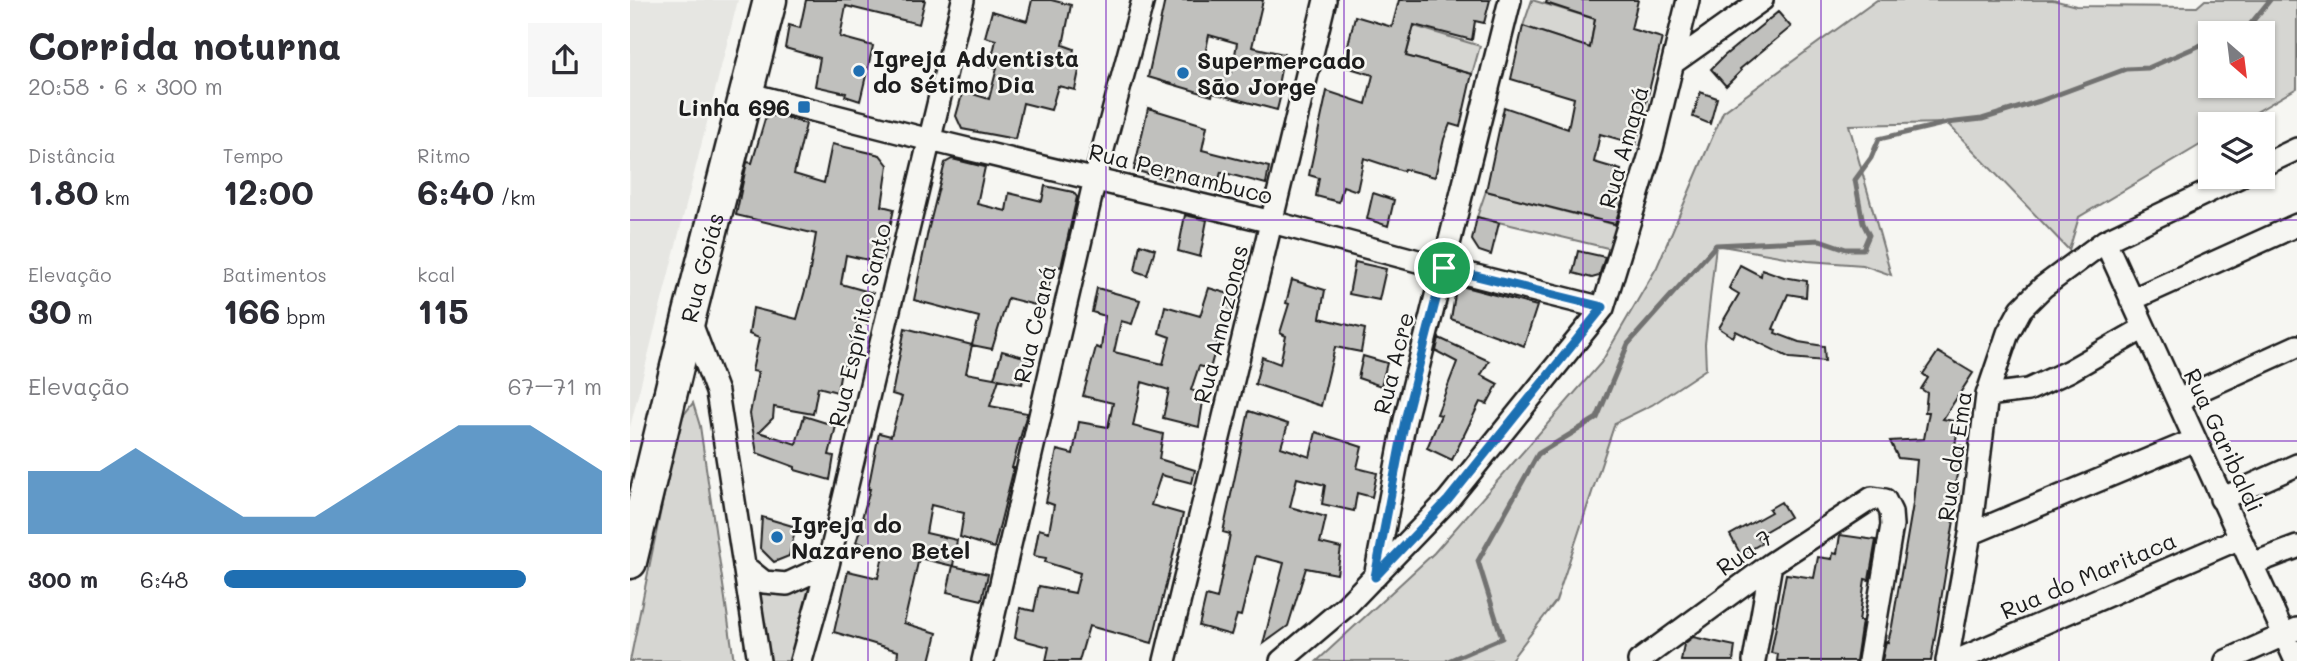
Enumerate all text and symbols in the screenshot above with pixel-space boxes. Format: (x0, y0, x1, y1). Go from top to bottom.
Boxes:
text: Corrida noturna (28, 20, 341, 70)
north arrow (2198, 21, 2275, 98)
map controls (2198, 21, 2275, 189)
button: share (528, 23, 602, 97)
place label: Igreja Adventista do Sétimo Dia (873, 43, 1079, 99)
place label: Supermercado São Jorge (1197, 45, 1365, 101)
marker: Igreja Adventista do Sétimo Dia (851, 63, 867, 79)
marker: Supermercado São Jorge (1175, 65, 1191, 81)
text: 20:58 · 6 × 300 m (28, 71, 223, 101)
street label: Rua Amapá (1591, 82, 1655, 212)
place label: Linha 696 (678, 92, 790, 122)
marker: Linha 696 (796, 99, 812, 115)
button: layers (2198, 112, 2275, 189)
street label: Rua Pernambuco (1086, 136, 1276, 210)
text: Distância (28, 143, 116, 168)
text: Tempo (223, 143, 283, 168)
text: Ritmo (417, 143, 470, 168)
text: 1.80 (28, 168, 99, 214)
text: 12:00 (223, 168, 314, 214)
text: 6:40 (417, 168, 494, 214)
text: km (99, 185, 130, 210)
text: /km (494, 185, 536, 210)
street label: Rua Goiás (673, 209, 730, 326)
street label: Rua Espírito Santo (821, 220, 897, 430)
pin (1414, 238, 1474, 298)
street label: Rua Amazonas (1186, 242, 1254, 406)
icon: arrive (1425, 249, 1463, 287)
text: Elevação (28, 262, 112, 287)
text: Batimentos (223, 262, 327, 287)
text: kcal (417, 262, 455, 287)
street label: Rua Ceará (1006, 262, 1062, 386)
text: 30 (28, 287, 72, 333)
text: 166 (223, 287, 281, 333)
text: 115 (417, 287, 469, 333)
text: m (72, 304, 93, 329)
text: bpm (281, 304, 326, 329)
street label: Rua Acre (1366, 309, 1420, 417)
street label: Rua Garibaldi (2178, 363, 2270, 517)
text: Elevação (28, 371, 129, 401)
text: 67–71 m (508, 371, 602, 401)
street label: Rua da Ema (1930, 389, 1978, 523)
place label: Igreja do Nazareno Betel (791, 509, 970, 565)
street label: Rua 7 (1710, 522, 1778, 582)
street label: Rua do Maritaca (1996, 524, 2180, 626)
marker: Igreja do Nazareno Betel (769, 529, 785, 545)
text: 300 m (28, 564, 98, 594)
text: 6:48 (140, 564, 188, 594)

